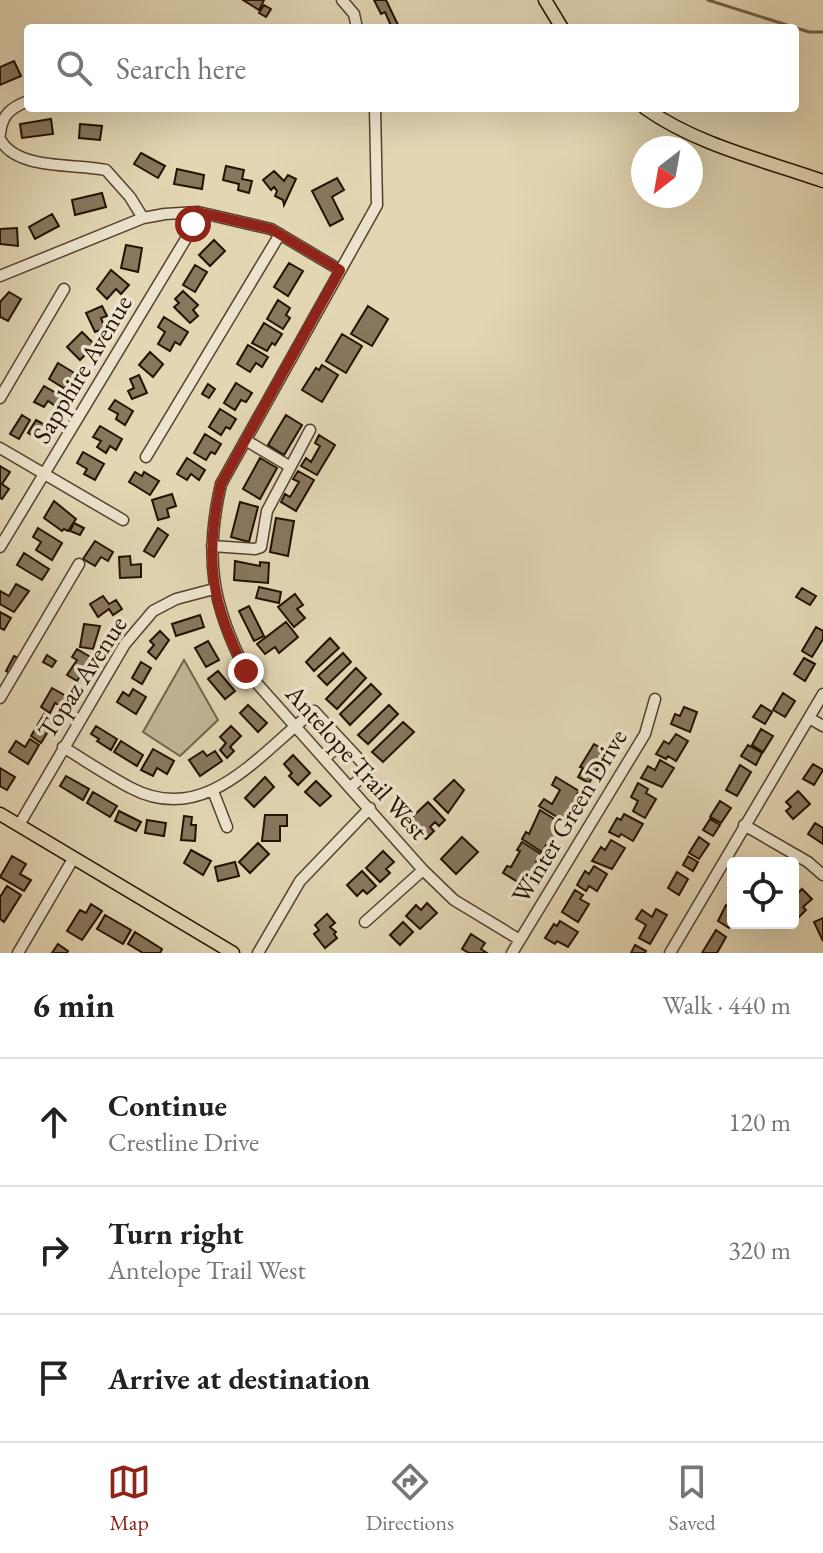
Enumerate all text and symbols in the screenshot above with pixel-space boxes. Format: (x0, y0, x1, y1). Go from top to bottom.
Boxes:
search box (24, 24, 799, 112)
icon: search (52, 46, 96, 90)
text: Search here (116, 49, 246, 88)
north arrow (631, 136, 703, 208)
route start (175, 206, 211, 242)
street label: Sapphire Avenue (24, 288, 140, 450)
street label: Topaz Avenue (30, 609, 134, 745)
route end (228, 653, 264, 689)
street label: Antelope Trail West (278, 676, 436, 847)
street label: Winter Green Drive (504, 723, 634, 909)
map controls (727, 857, 799, 929)
button: locate (727, 857, 799, 929)
text: 6 min (32, 983, 115, 1027)
text: Walk · 440 m (663, 988, 791, 1022)
text: Continue (108, 1086, 227, 1125)
icon: ahead (32, 1100, 76, 1144)
text: 120 m (728, 1105, 791, 1139)
text: Crestline Drive (108, 1125, 259, 1159)
text: Turn right (108, 1214, 244, 1253)
icon: right (32, 1228, 76, 1272)
text: 320 m (728, 1233, 791, 1267)
text: Antelope Trail West (108, 1253, 306, 1287)
icon: arrive (32, 1356, 76, 1400)
text: Arrive at destination (108, 1359, 370, 1398)
tab: Map (107, 1460, 151, 1537)
tab: Directions (366, 1460, 454, 1537)
tab: Saved (669, 1460, 716, 1537)

